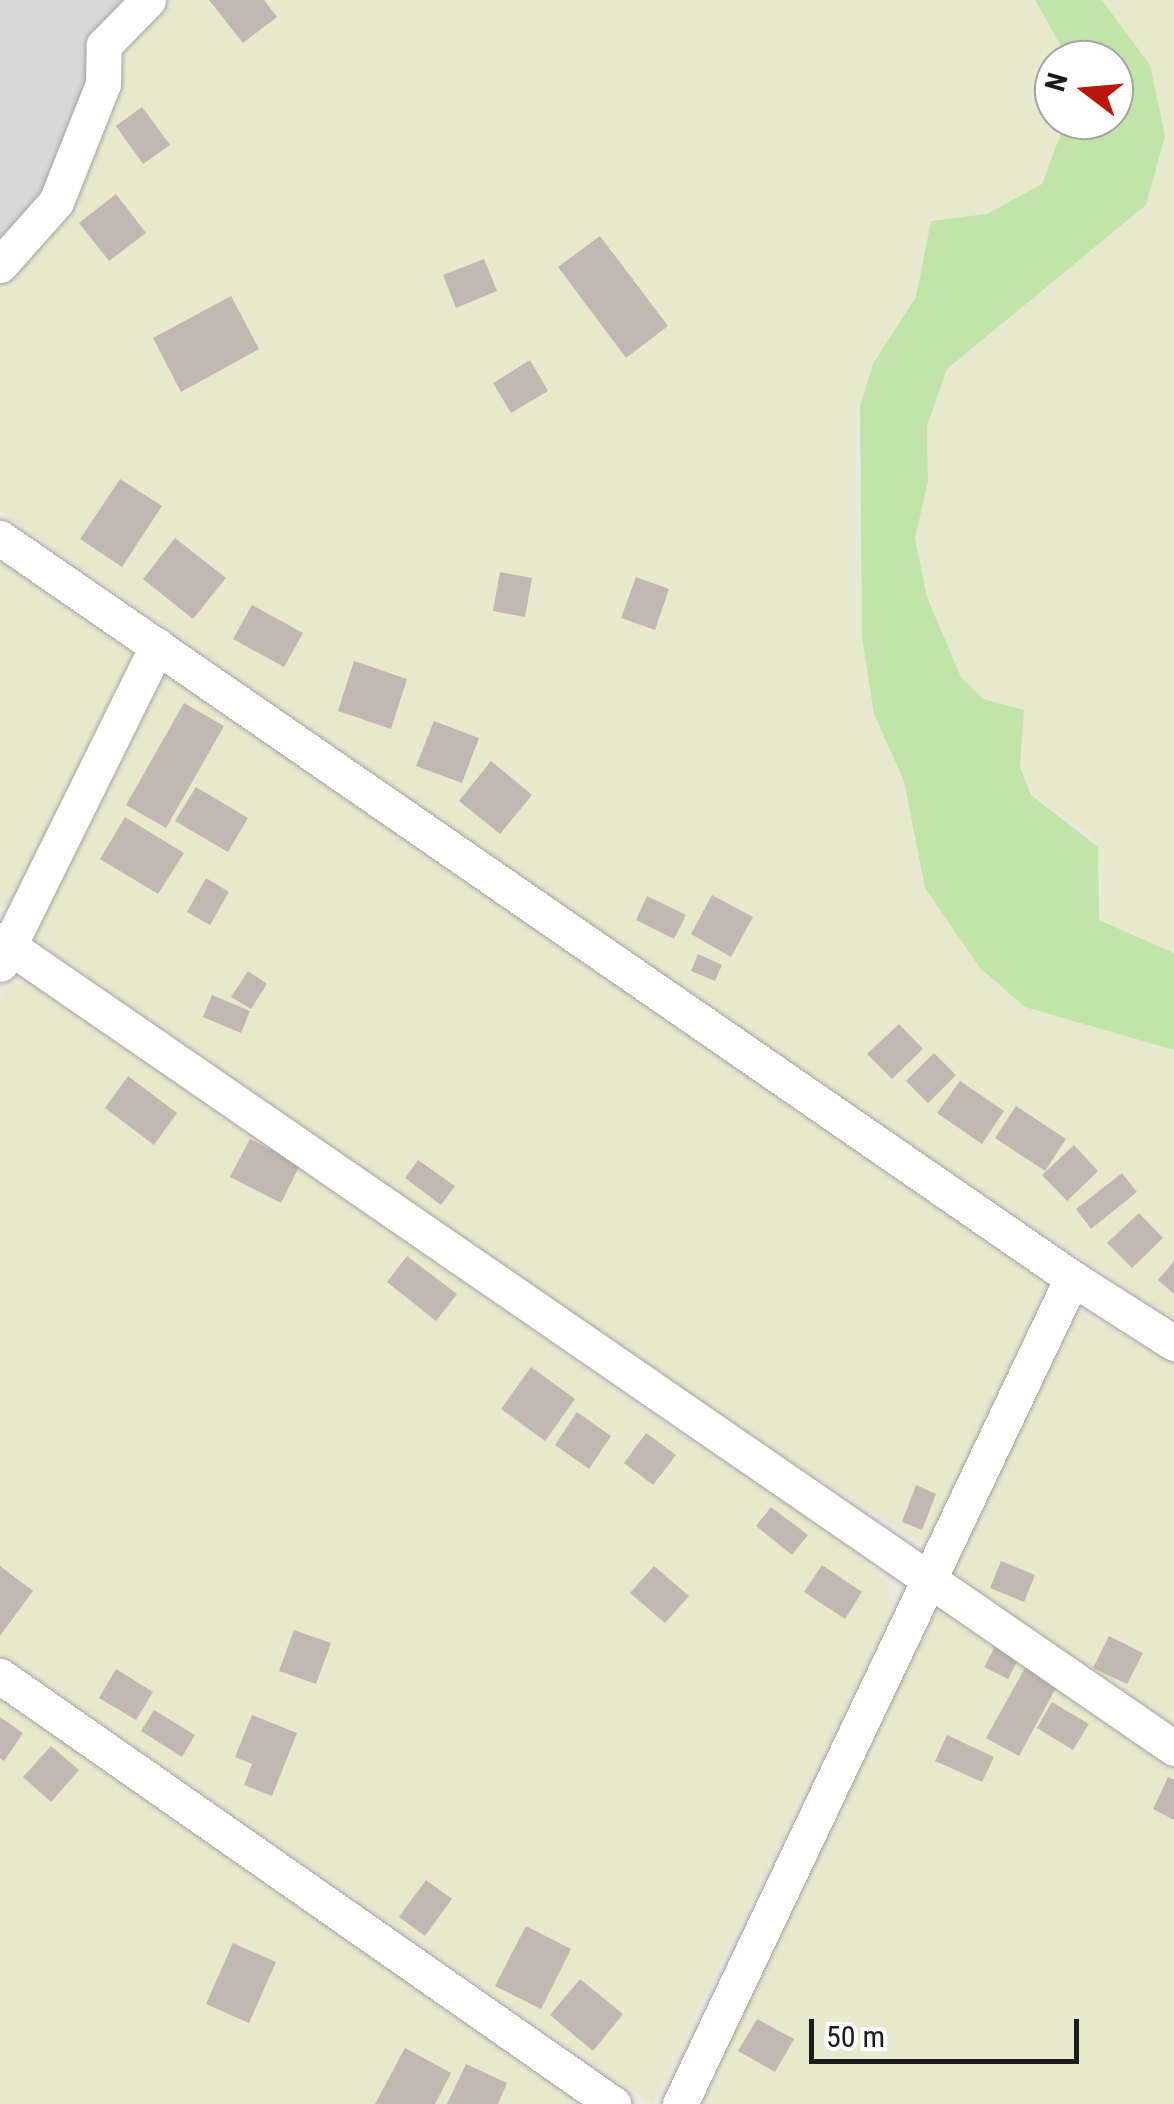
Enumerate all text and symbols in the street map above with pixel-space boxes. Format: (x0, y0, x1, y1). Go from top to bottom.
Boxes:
north arrow (1034, 40, 1134, 140)
text: N (1038, 69, 1075, 95)
scale bar (814, 1999, 1084, 2061)
text: 50 m (826, 2019, 885, 2054)

